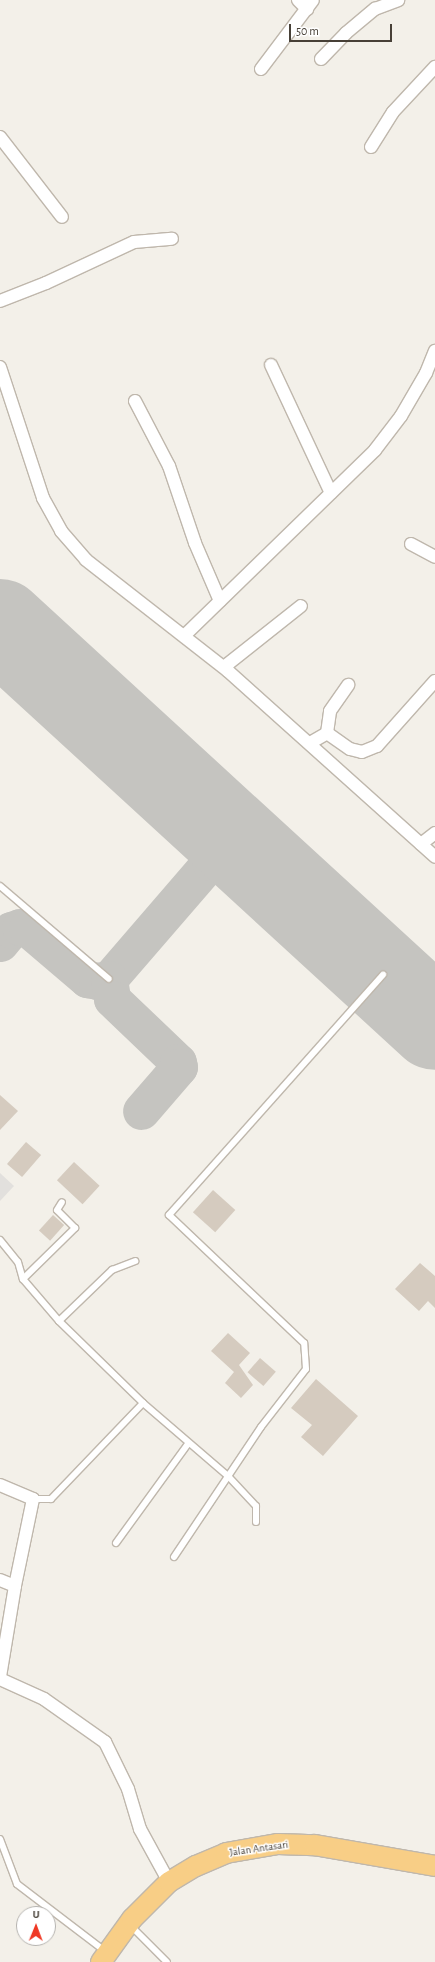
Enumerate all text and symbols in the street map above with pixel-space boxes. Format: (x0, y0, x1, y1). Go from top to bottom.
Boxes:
scale bar (291, 16, 394, 42)
text: 50 m (296, 25, 319, 37)
street label: Jalan Antasari (229, 1838, 289, 1860)
north arrow (16, 1906, 56, 1946)
text: U (33, 1909, 40, 1920)

